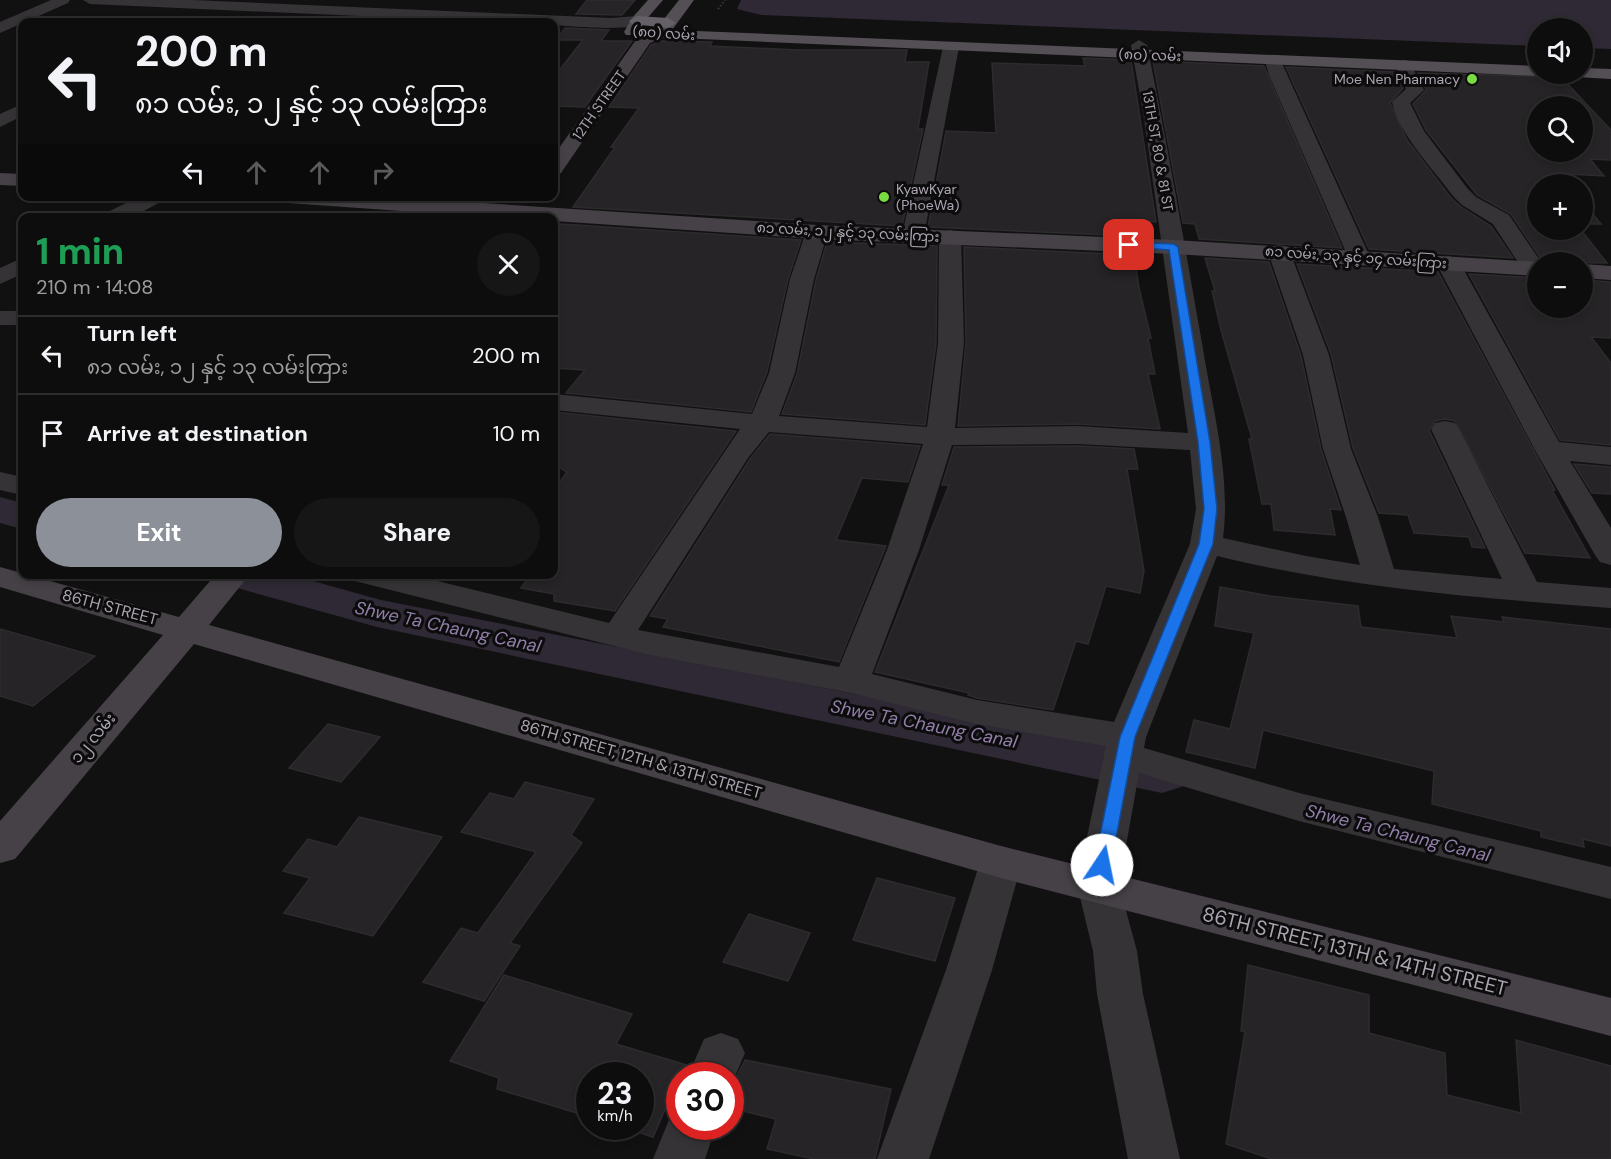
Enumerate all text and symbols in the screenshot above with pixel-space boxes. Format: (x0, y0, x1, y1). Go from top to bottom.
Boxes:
map controls (1527, 18, 1593, 318)
button: sound (1527, 18, 1593, 84)
street label: (၈၀) လမ်း (632, 21, 696, 44)
text: 200 m (135, 24, 268, 79)
icon: left (36, 42, 114, 120)
street label: (၈၀) လမ်း (1118, 44, 1182, 65)
street label: 12TH STREET (568, 67, 630, 143)
place label: Moe Nen Pharmacy (1334, 70, 1460, 88)
marker: Moe Nen Pharmacy (1465, 72, 1479, 86)
text: ၈၁ လမ်း, ၁၂ နှင့် ၁၃ လမ်းကြား (135, 86, 488, 121)
street label: 13TH ST, 80 & 81 ST (1139, 89, 1177, 213)
button: search (1527, 96, 1593, 162)
icon: left (177, 156, 210, 189)
icon: ahead (240, 156, 273, 189)
icon: ahead (303, 156, 336, 189)
icon: right (366, 156, 399, 189)
button: + (1527, 174, 1593, 240)
place label: KyawKyar (PhoeWa) (896, 180, 959, 214)
marker: KyawKyar (PhoeWa) (877, 190, 891, 204)
street label: ၈၁ လမ်း, ၁၂ နှင့် ၁၃ လမ်းကြား (756, 217, 940, 249)
pin (1103, 219, 1154, 270)
text: 1 min (36, 228, 124, 275)
icon: arrive (1112, 228, 1145, 261)
button: close (477, 233, 540, 296)
street label: ၈၁ လမ်း, ၁၃ နှင့် ၁၄ လမ်းကြား (1264, 241, 1447, 275)
button: − (1527, 252, 1593, 318)
text: 210 m · 14:08 (36, 274, 153, 300)
text: Turn left (87, 319, 177, 348)
icon: left (36, 339, 69, 372)
text: 200 m (472, 341, 540, 370)
text: ၈၁ လမ်း, ၁၂ နှင့် ၁၃ လမ်းကြား (87, 354, 348, 380)
icon: arrive (36, 417, 69, 450)
text: Arrive at destination (87, 419, 308, 448)
text: 10 m (493, 419, 540, 448)
button: Exit (36, 498, 282, 567)
button: Share (294, 498, 540, 567)
street label: 86TH STREET (60, 584, 160, 630)
water label: Shwe Ta Chaung Canal (353, 596, 544, 659)
water label: Shwe Ta Chaung Canal (829, 694, 1020, 754)
street label: ၁၂ လမ်း (65, 708, 122, 769)
street label: 86TH STREET, 12TH & 13TH STREET (518, 714, 764, 804)
water label: Shwe Ta Chaung Canal (1303, 798, 1494, 868)
position arrow (1070, 833, 1134, 897)
street label: 86TH STREET, 13TH & 14TH STREET (1200, 901, 1510, 1001)
speed limit sign: 30 (666, 1062, 744, 1140)
text: 23 (597, 1074, 633, 1113)
text: km/h (597, 1106, 633, 1126)

